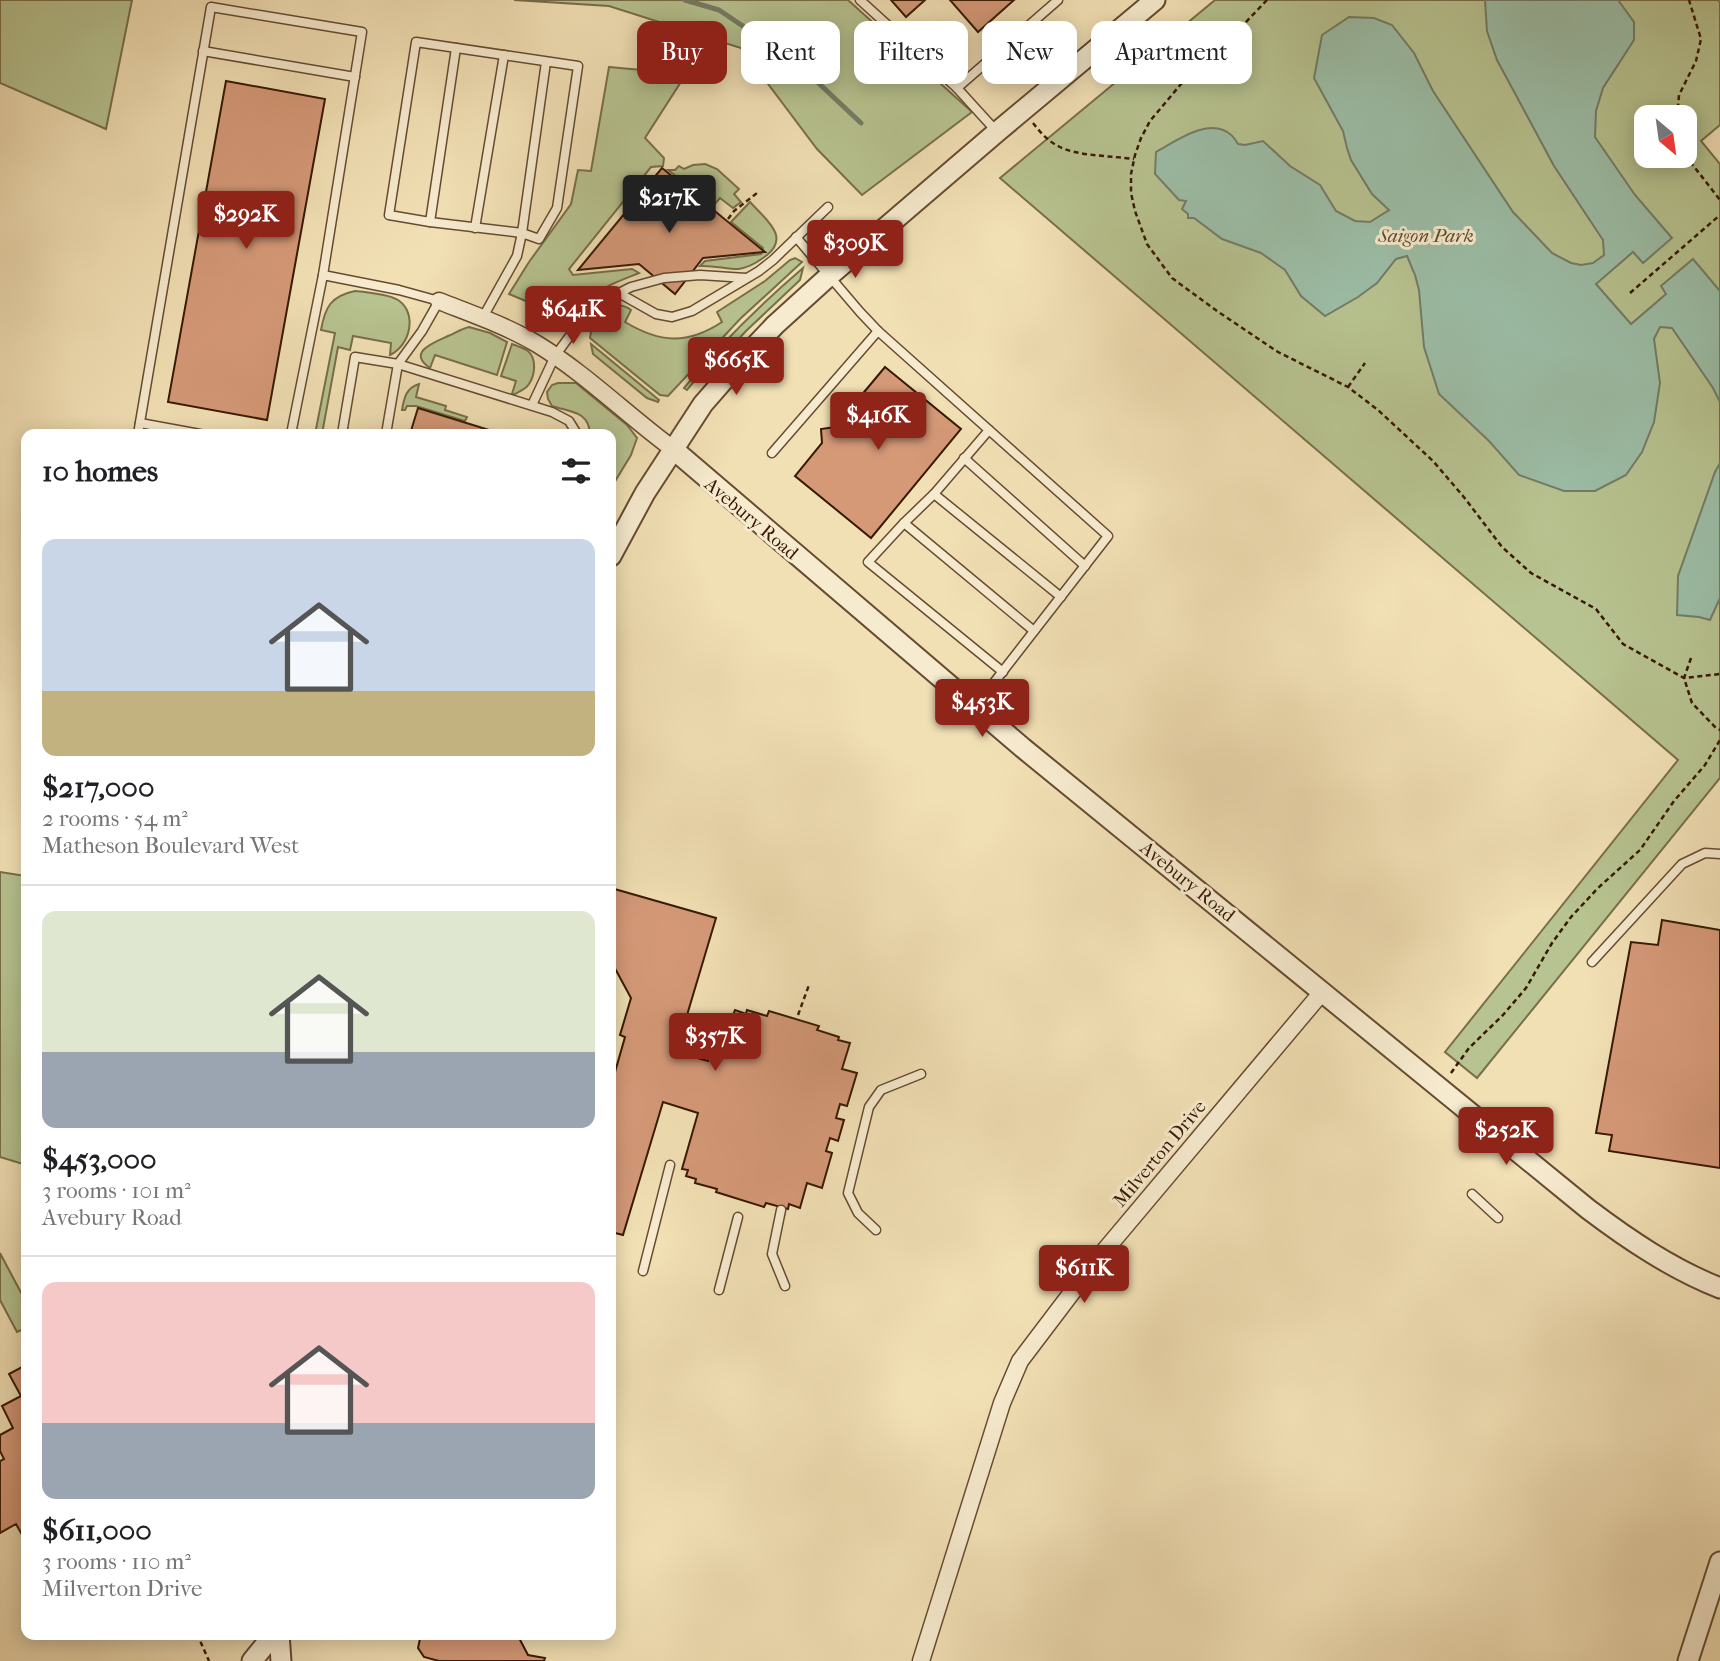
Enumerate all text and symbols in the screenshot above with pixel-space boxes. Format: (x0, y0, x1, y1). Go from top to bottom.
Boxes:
chip: Buy (637, 21, 727, 84)
chip: Rent (741, 21, 840, 84)
chip: Filters (854, 21, 968, 84)
chip: New (982, 21, 1077, 84)
chip: Apartment (1091, 21, 1252, 84)
north arrow (1634, 105, 1698, 168)
map controls (1634, 105, 1697, 168)
pin: $217K (620, 176, 718, 235)
text: $217K (639, 184, 699, 211)
pin: $292K (197, 191, 295, 251)
text: $292K (213, 200, 279, 227)
pin: $309K (806, 220, 904, 280)
park label: Saigon Park (1377, 225, 1474, 247)
text: $309K (823, 229, 887, 256)
pin: $641K (524, 286, 622, 346)
text: $641K (541, 295, 605, 322)
pin: $665K (687, 338, 785, 397)
text: $665K (704, 346, 768, 373)
pin: $416K (829, 392, 927, 452)
text: $416K (846, 401, 910, 428)
icon: filters (557, 452, 595, 490)
text: 10 homes (42, 454, 158, 489)
street label: Avebury Road (699, 473, 803, 565)
icon: home (256, 584, 382, 710)
pin: $453K (933, 680, 1031, 739)
text: $453K (951, 688, 1013, 715)
text: $217,000 (42, 770, 154, 805)
text: 2 rooms · 54 m² (42, 805, 188, 832)
text: Matheson Boulevard West (42, 832, 299, 859)
street label: Avebury Road (1135, 836, 1240, 927)
icon: home (256, 956, 382, 1082)
pin: $357K (666, 1014, 764, 1073)
text: $357K (685, 1022, 745, 1049)
street label: Milverton Drive (1109, 1096, 1211, 1211)
pin: $252K (1457, 1108, 1555, 1167)
text: $252K (1475, 1116, 1537, 1143)
text: $453,000 (42, 1142, 157, 1177)
text: 3 rooms · 101 m² (42, 1177, 191, 1204)
text: Avebury Road (42, 1204, 182, 1231)
pin: $611K (1035, 1246, 1133, 1305)
text: $611K (1055, 1254, 1113, 1281)
icon: home (256, 1327, 382, 1453)
text: $611,000 (42, 1513, 152, 1548)
text: 3 rooms · 110 m² (42, 1548, 191, 1575)
text: Milverton Drive (42, 1575, 202, 1602)

